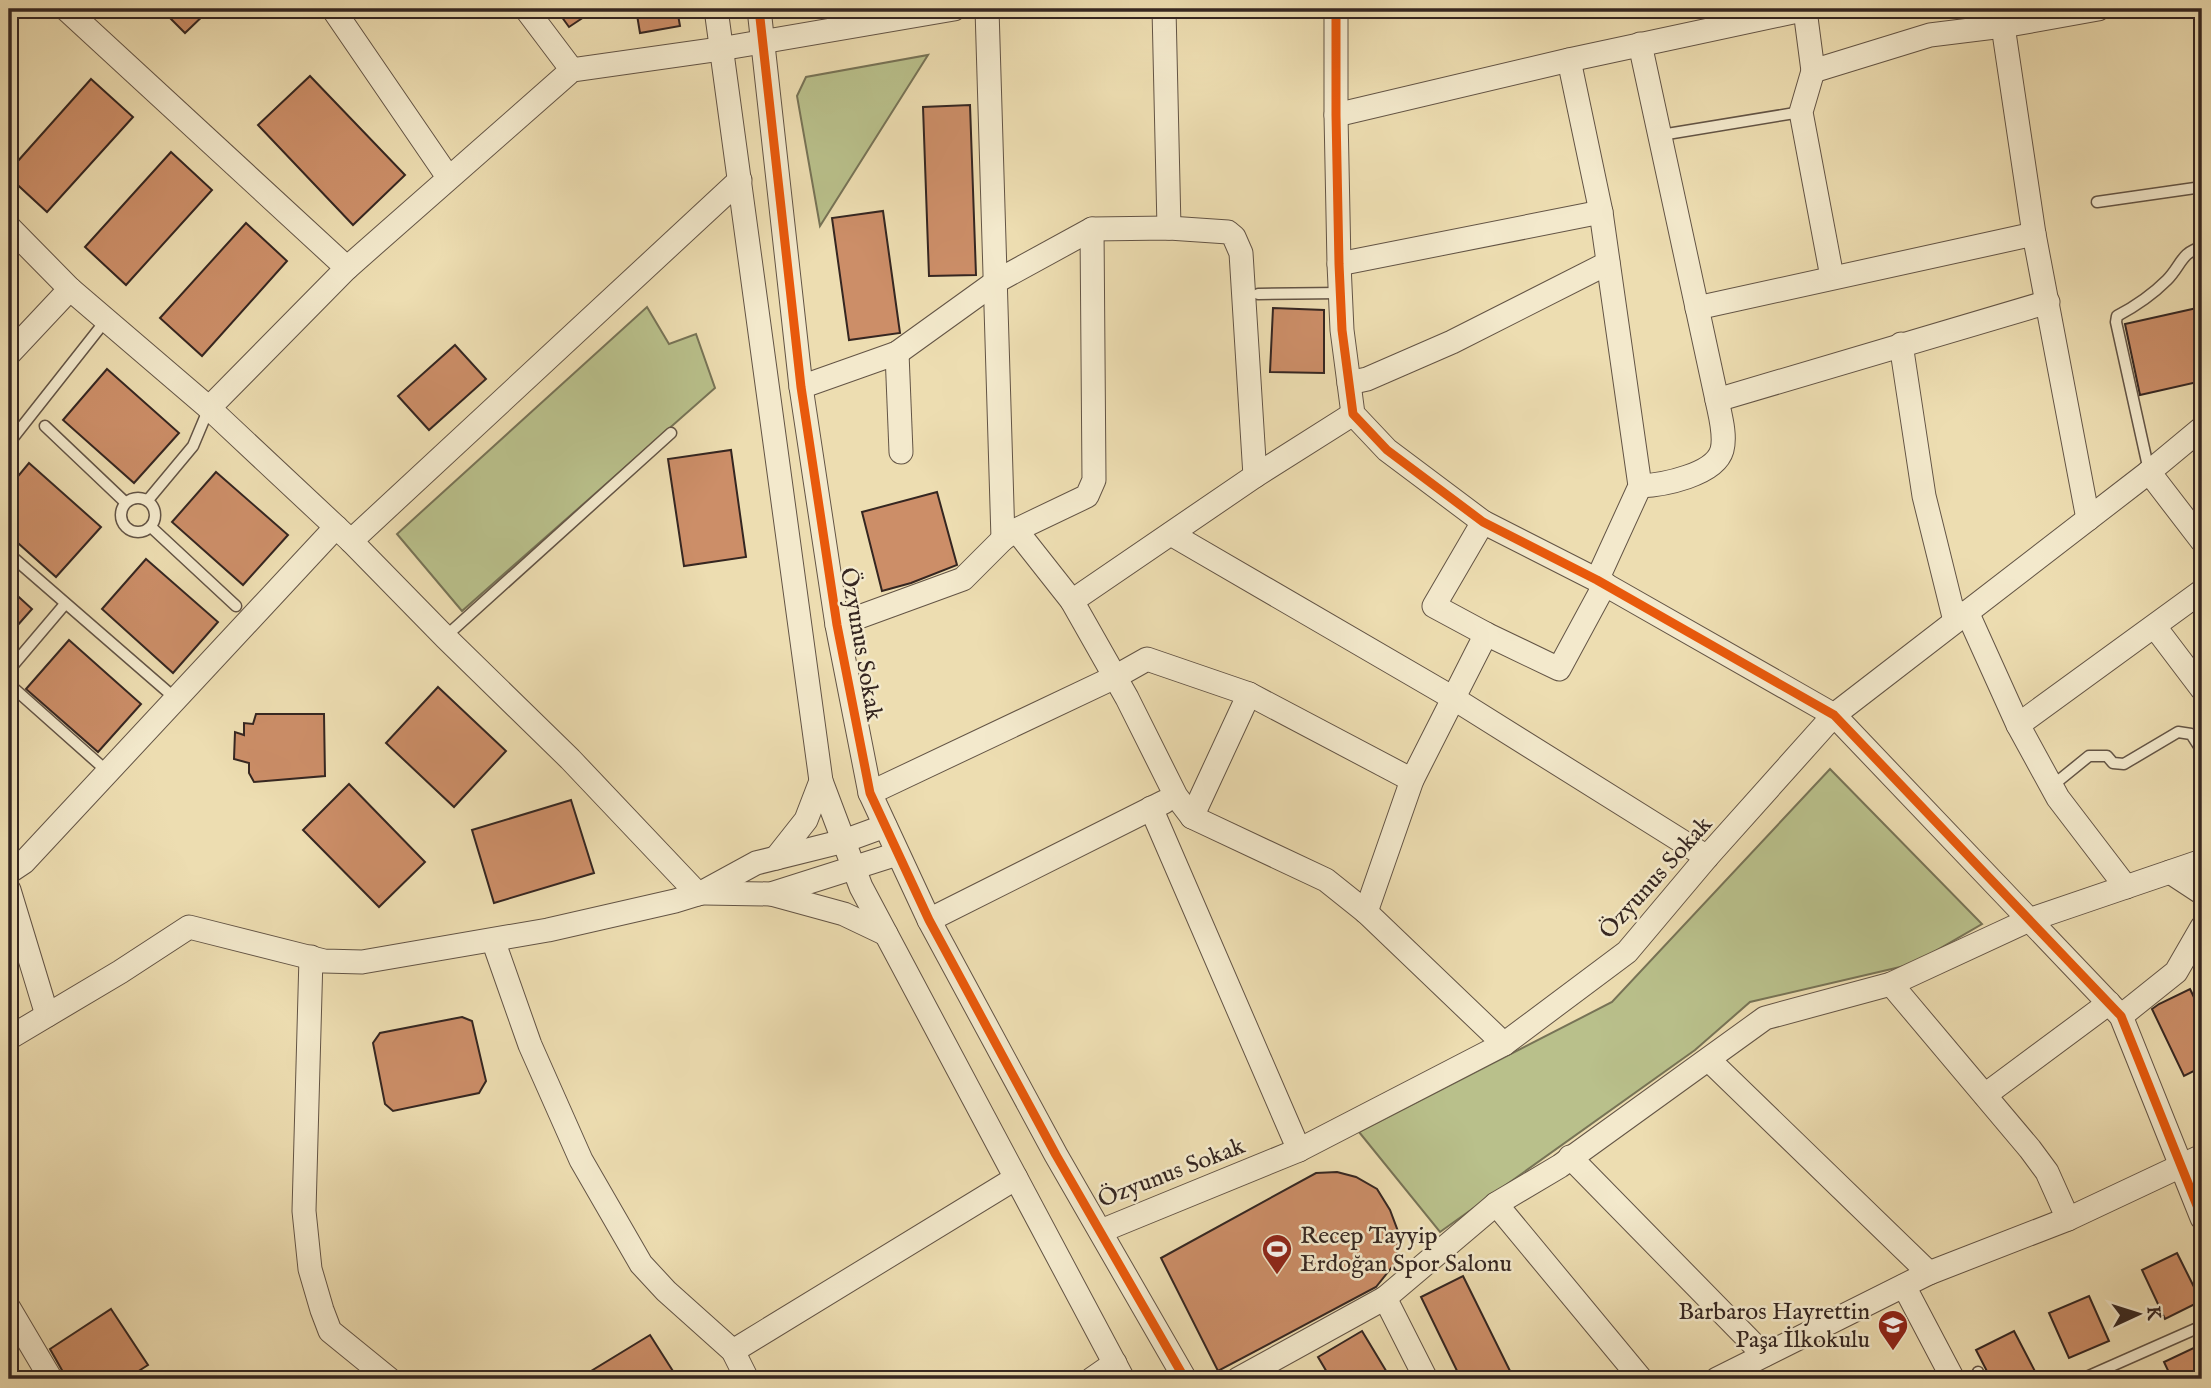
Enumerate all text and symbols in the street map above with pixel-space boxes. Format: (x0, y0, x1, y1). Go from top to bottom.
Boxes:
street label: Özyunus Sokak (832, 565, 889, 724)
street label: Özyunus Sokak (1593, 810, 1720, 946)
street label: Özyunus Sokak (1094, 1131, 1250, 1216)
place label: Recep Tayyip Erdoğan Spor Salonu (1300, 1221, 1512, 1280)
sports icon: Recep Tayyip Erdoğan Spor Salonu (1260, 1232, 1294, 1276)
north arrow (2102, 1280, 2172, 1350)
place label: Barbaros Hayrettin Paşa İlkokulu (1678, 1297, 1870, 1356)
text: K (2141, 1305, 2166, 1322)
school or university icon: Barbaros Hayrettin Paşa İlkokulu (1876, 1308, 1910, 1352)

